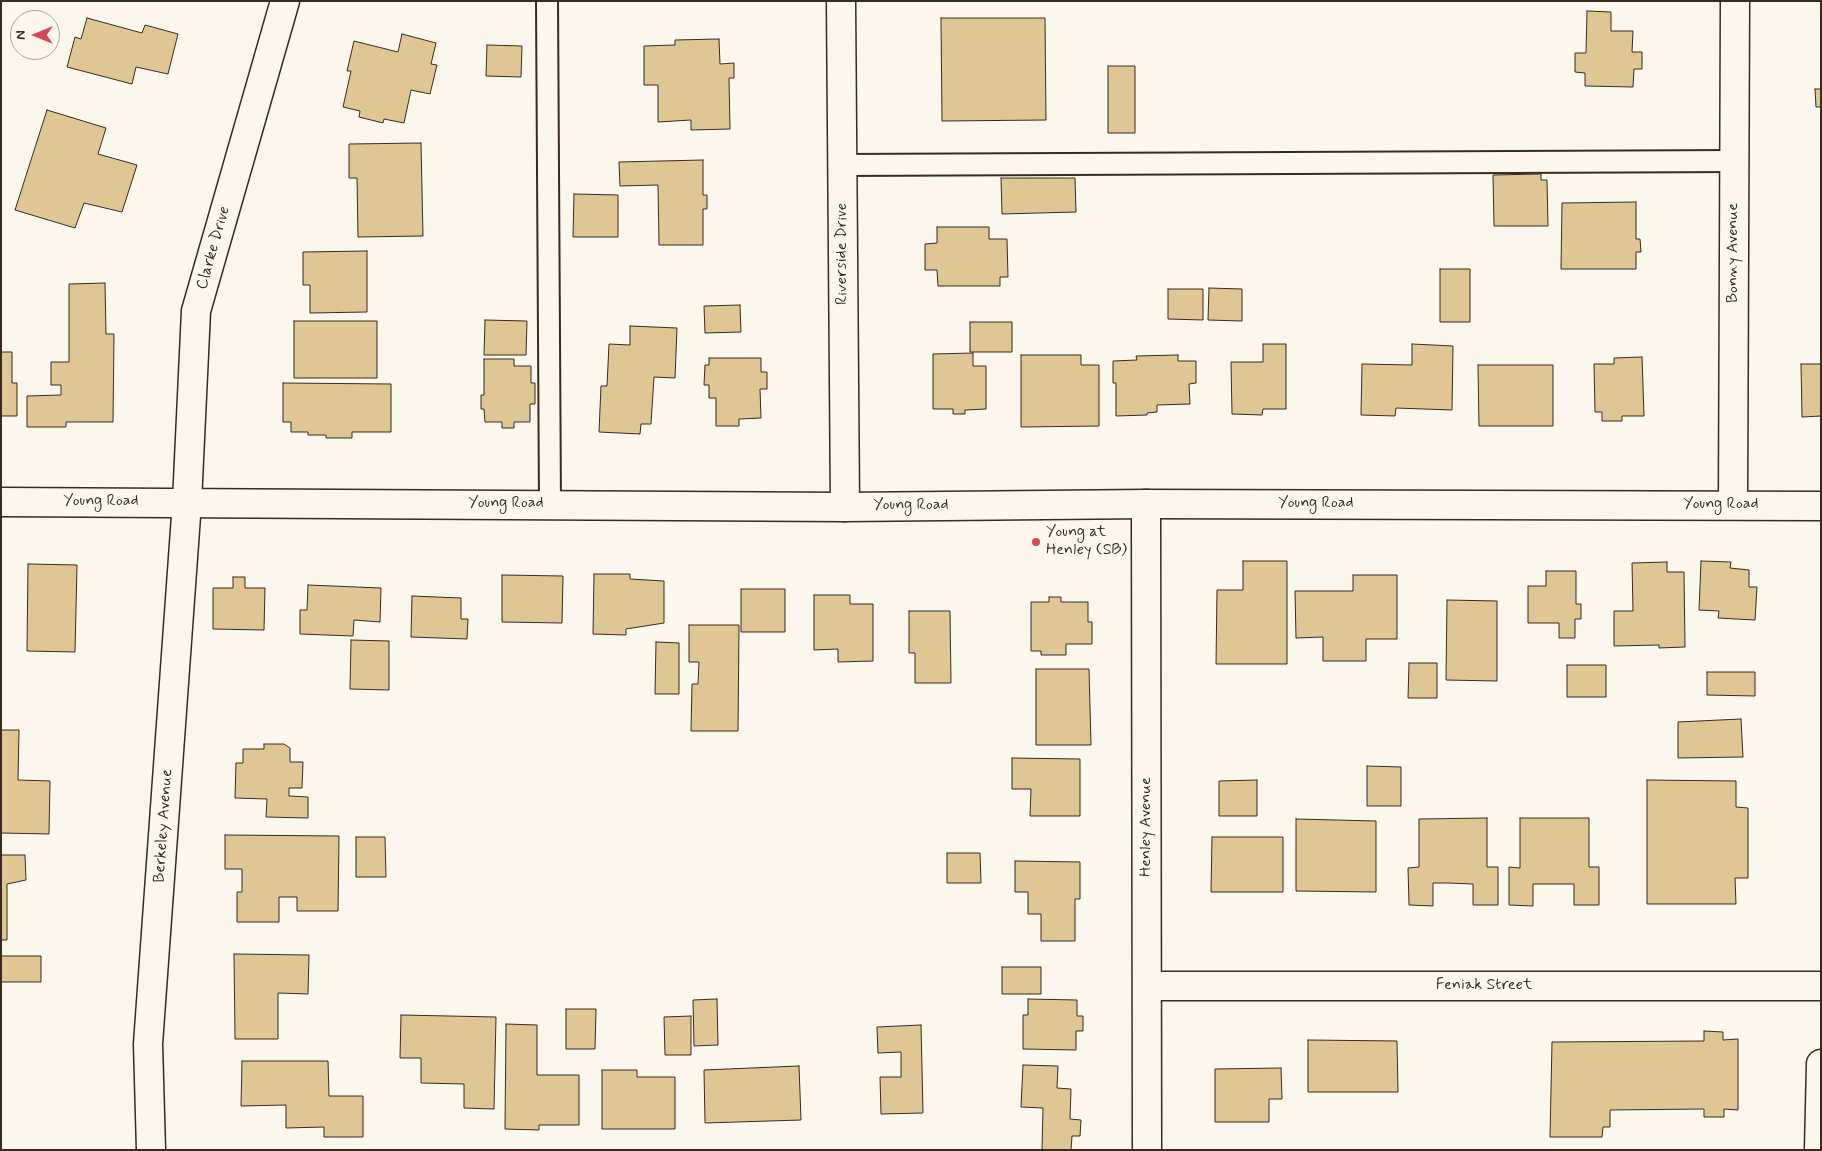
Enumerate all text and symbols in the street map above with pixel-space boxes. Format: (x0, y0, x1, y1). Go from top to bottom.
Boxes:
north arrow (10, 10, 60, 60)
text: N (12, 30, 30, 40)
street label: Riverside Drive (833, 203, 853, 305)
street label: Bonny Avenue (1724, 203, 1744, 303)
street label: Clarke Drive (193, 204, 235, 292)
street label: Young Road (63, 492, 139, 512)
street label: Young Road (468, 494, 544, 514)
street label: Young Road (1278, 494, 1354, 514)
street label: Young Road (1683, 495, 1759, 515)
street label: Young Road (873, 496, 949, 516)
place label: Young at Henley (SB) (1046, 523, 1127, 561)
marker: Young at Henley (SB) (1030, 536, 1042, 548)
street label: Berkeley Avenue (150, 769, 178, 883)
street label: Henley Avenue (1137, 777, 1157, 877)
street label: Feniak Street (1436, 976, 1532, 996)

